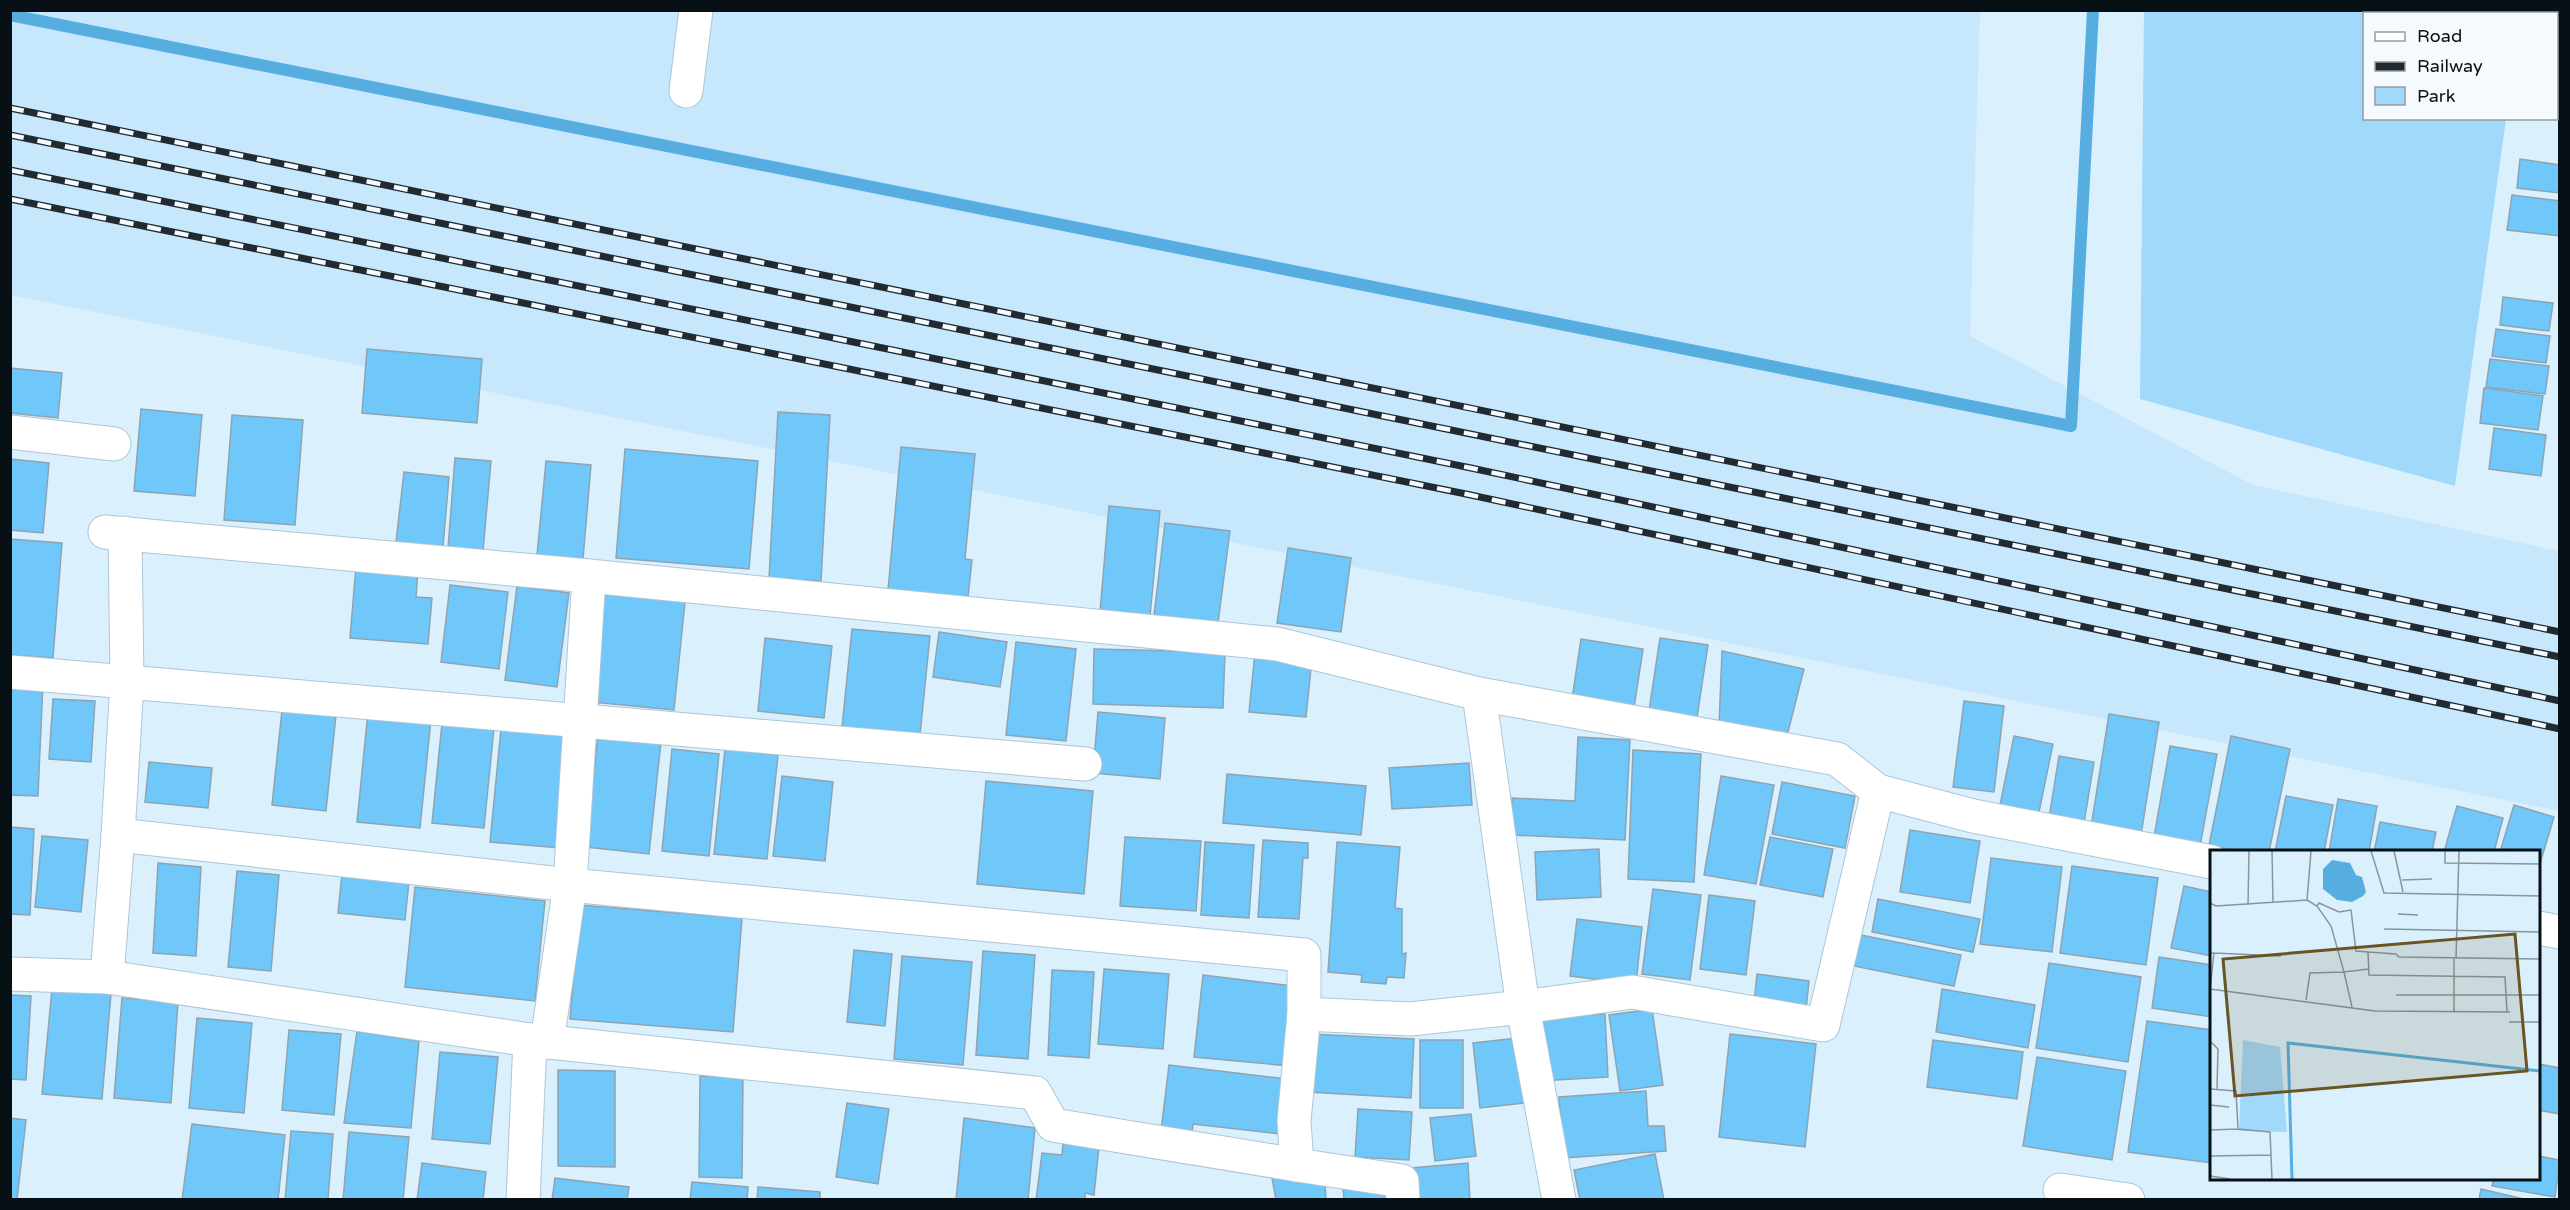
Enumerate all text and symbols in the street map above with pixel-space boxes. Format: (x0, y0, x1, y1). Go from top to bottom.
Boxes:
legend (2363, 12, 2558, 120)
text: Road (2417, 25, 2462, 47)
text: Railway (2417, 55, 2483, 77)
text: Park (2417, 85, 2456, 107)
inset map (2210, 850, 2540, 1180)

